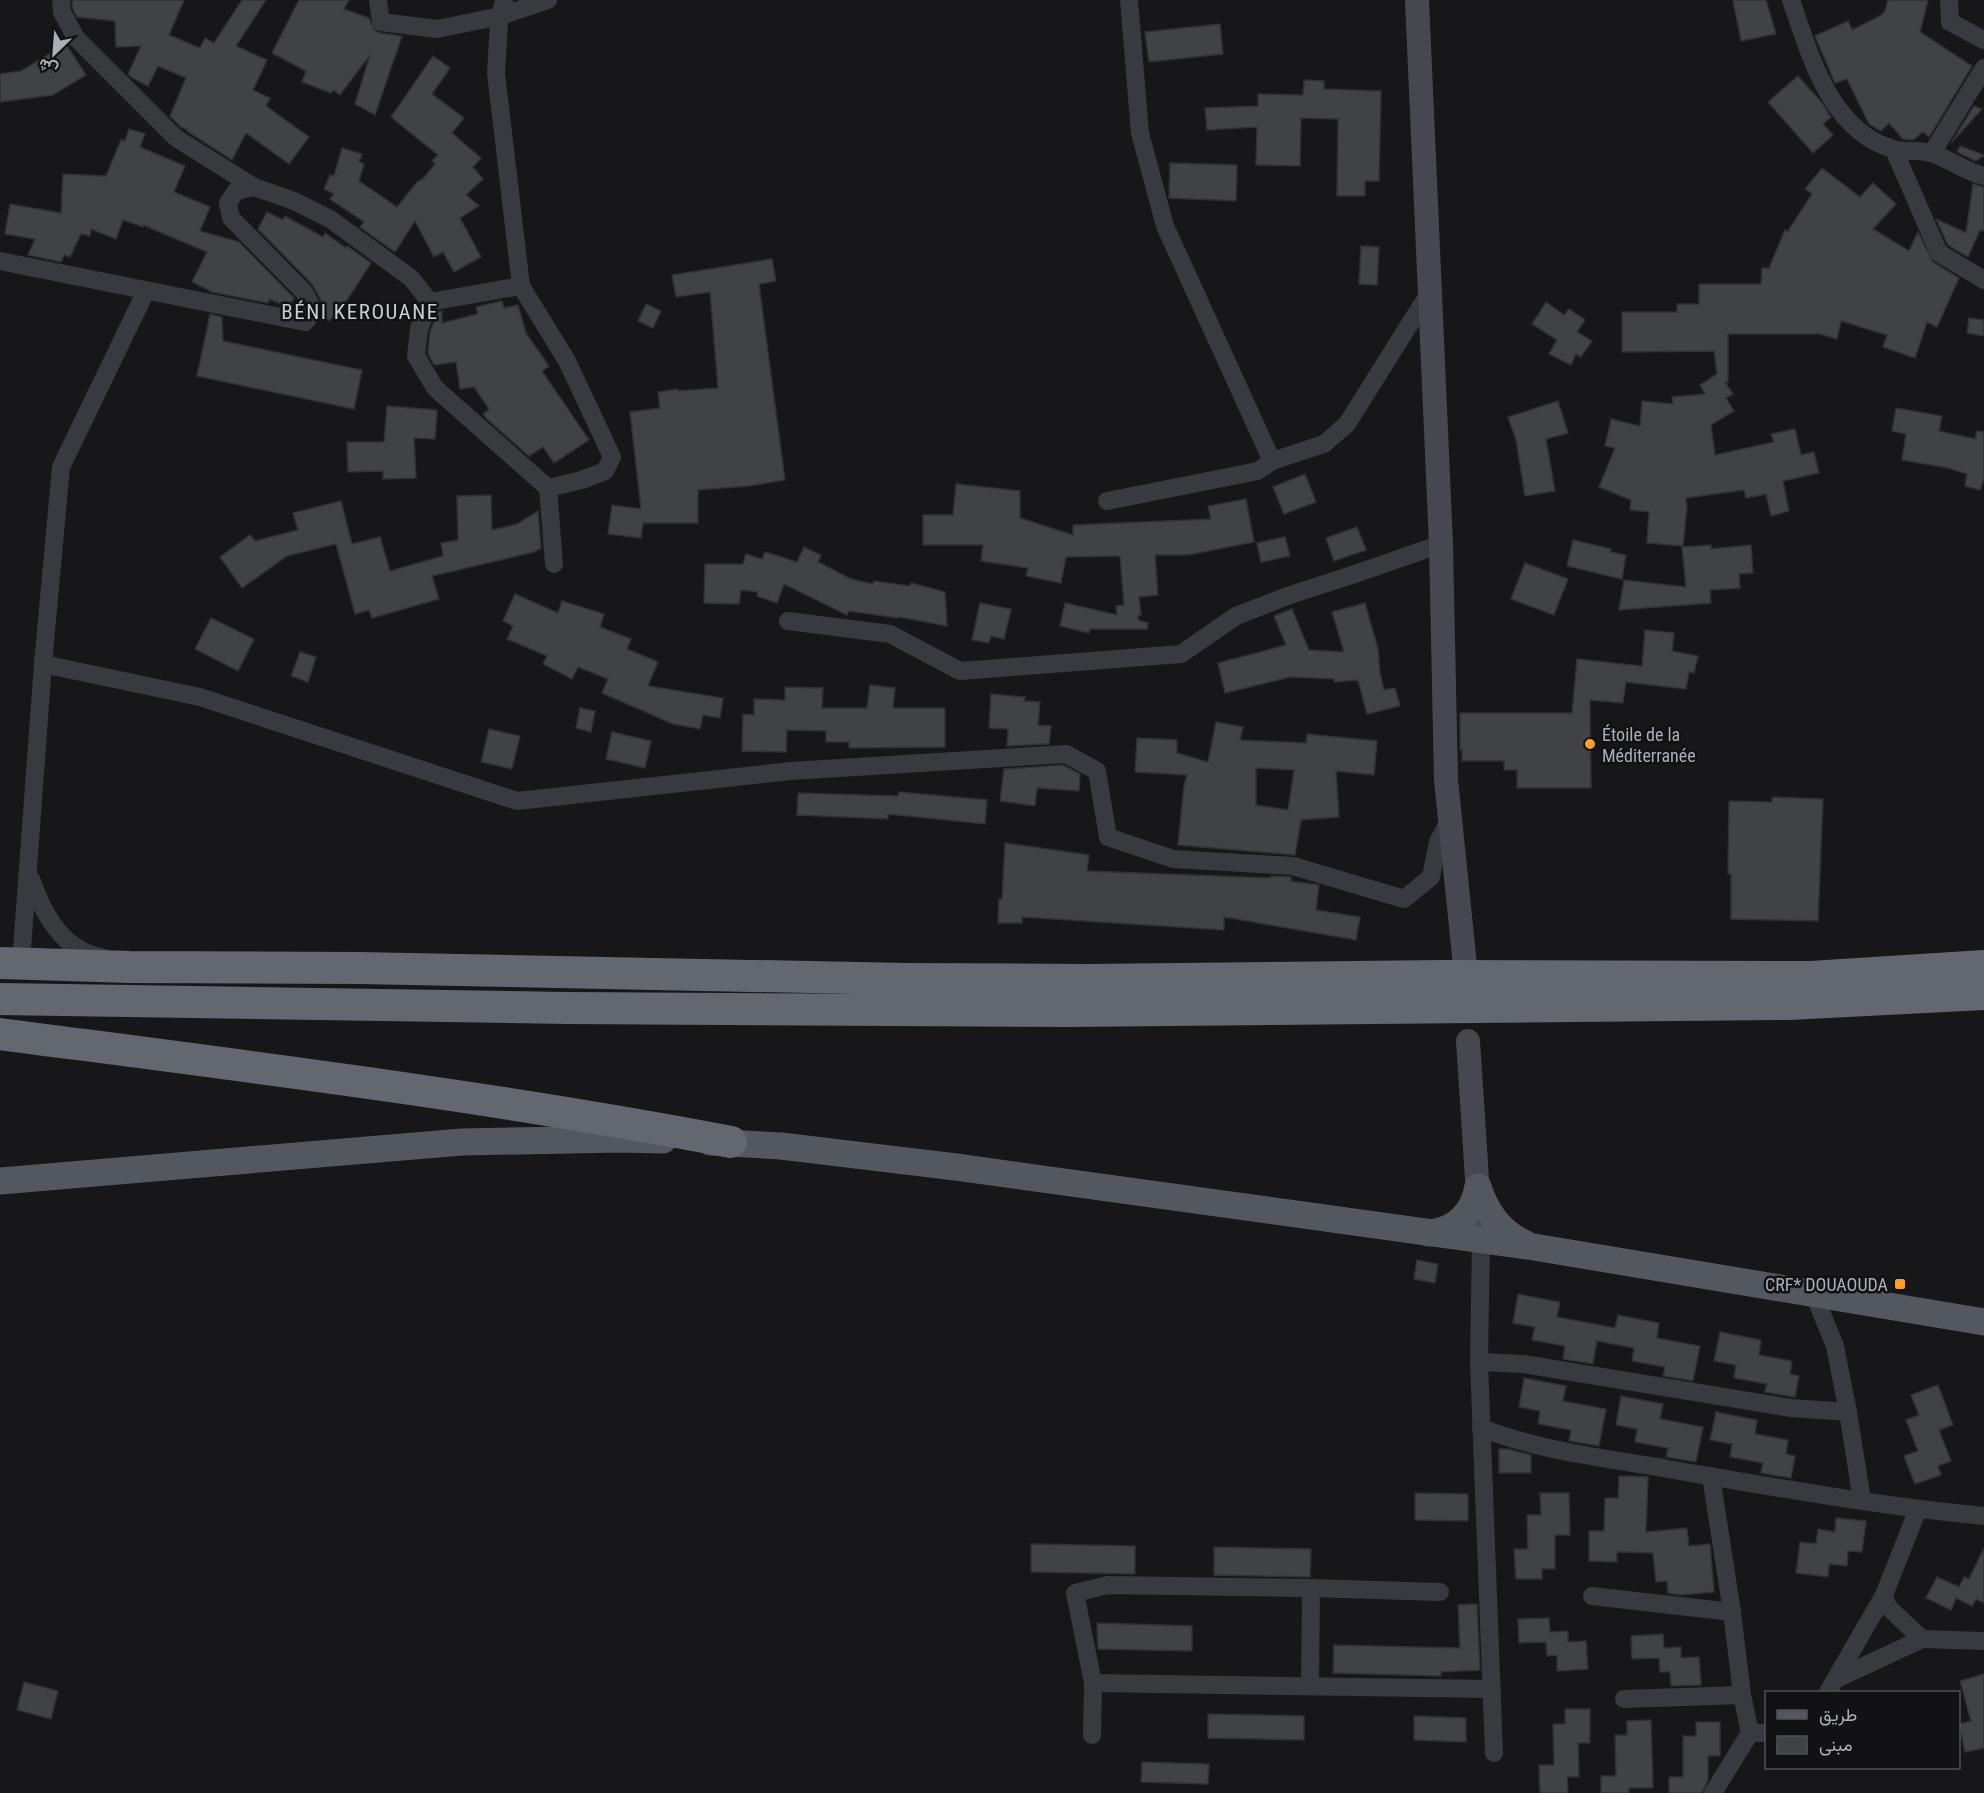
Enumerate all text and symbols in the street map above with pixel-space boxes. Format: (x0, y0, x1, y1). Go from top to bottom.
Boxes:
north arrow (24, 24, 84, 84)
text: ش (35, 54, 61, 80)
district label: BÉNI KEROUANE (281, 300, 439, 324)
place label: Étoile de la Méditerranée (1602, 724, 1696, 766)
marker: Étoile de la Méditerranée (1583, 737, 1597, 751)
place label: CRF* DOUAOUDA (1765, 1274, 1889, 1295)
marker: CRF* DOUAOUDA (1893, 1277, 1907, 1291)
legend (1765, 1691, 1960, 1769)
text: طريق (1819, 1704, 1857, 1726)
text: مبنى (1819, 1734, 1853, 1756)

